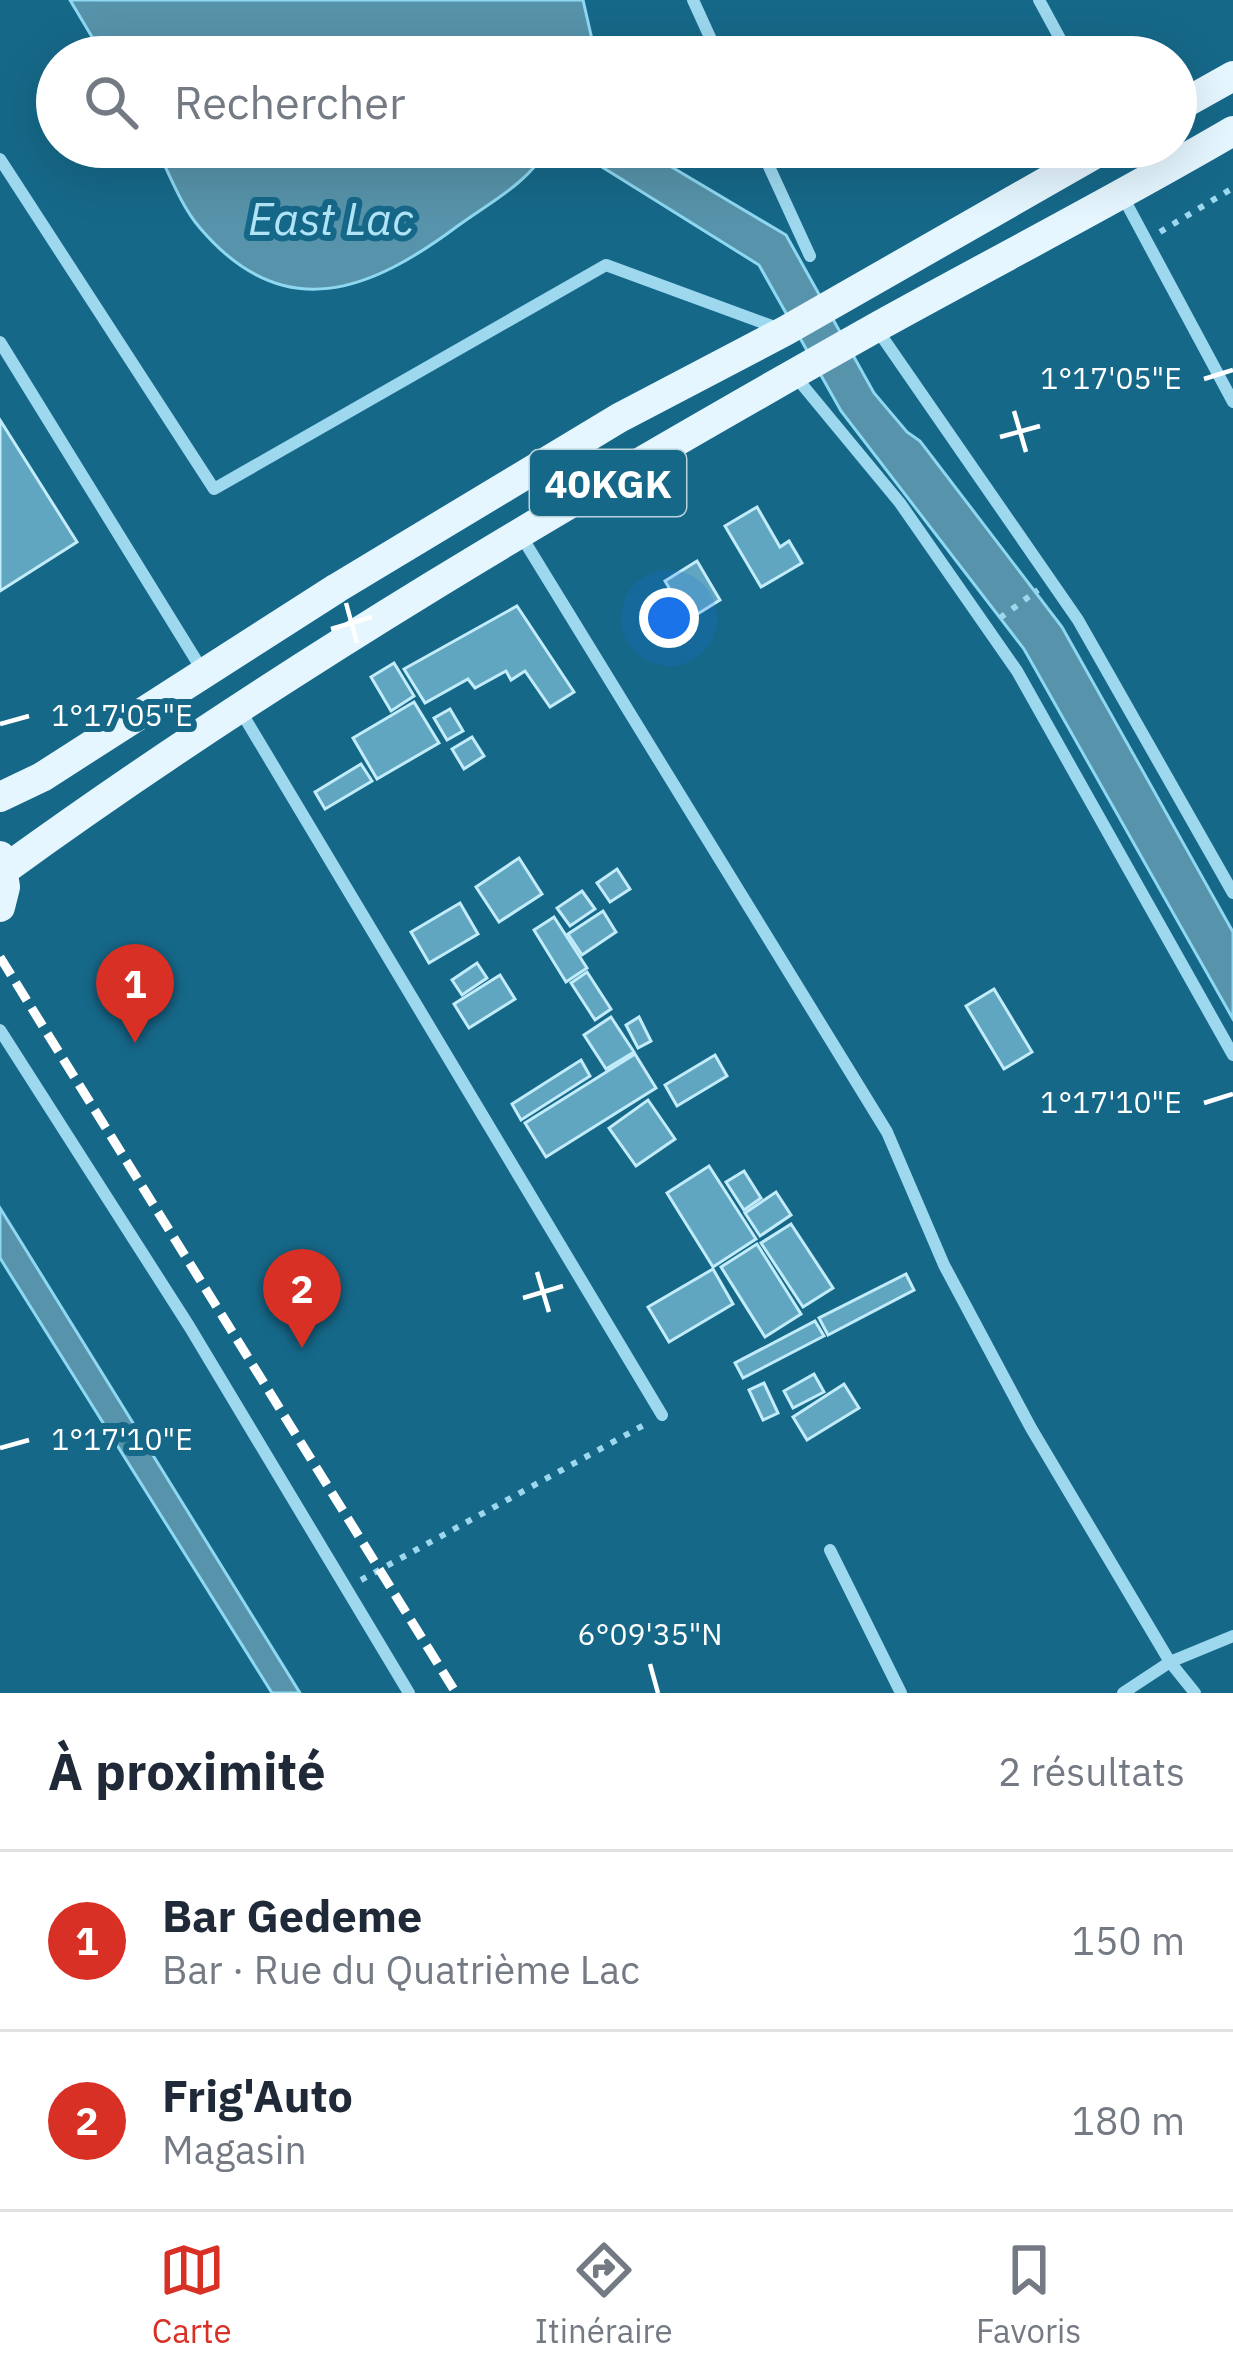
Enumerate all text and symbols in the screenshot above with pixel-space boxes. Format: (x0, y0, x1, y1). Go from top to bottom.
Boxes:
search box (36, 36, 1197, 168)
icon: search (78, 69, 144, 135)
text: Rechercher (174, 73, 405, 131)
water label: East Lac (248, 189, 414, 247)
text: 1°17'05"E (1040, 358, 1182, 397)
road number: 40KGK (530, 450, 686, 516)
your location (639, 588, 699, 648)
text: 1°17'05"E (51, 695, 193, 734)
pin: 1 (96, 944, 174, 1043)
text: 1°17'10"E (1040, 1082, 1182, 1121)
pin: 2 (263, 1249, 341, 1348)
text: 1°17'10"E (51, 1419, 193, 1458)
text: 6°09'35"N (577, 1614, 723, 1653)
text: À proximité (48, 1738, 326, 1804)
text: 2 résultats (998, 1746, 1185, 1797)
text: Bar Gedeme (162, 1886, 422, 1944)
text: 1 (75, 1915, 99, 1966)
text: 150 m (1072, 1915, 1185, 1966)
text: Bar · Rue du Quatrième Lac (162, 1944, 640, 1995)
text: Frig'Auto (162, 2066, 353, 2124)
text: 2 (75, 2095, 99, 2146)
text: 180 m (1072, 2095, 1185, 2146)
text: Magasin (162, 2124, 307, 2175)
tab: Carte (152, 2237, 232, 2352)
tab: Itinéraire (535, 2237, 673, 2352)
tab: Favoris (976, 2237, 1081, 2352)

